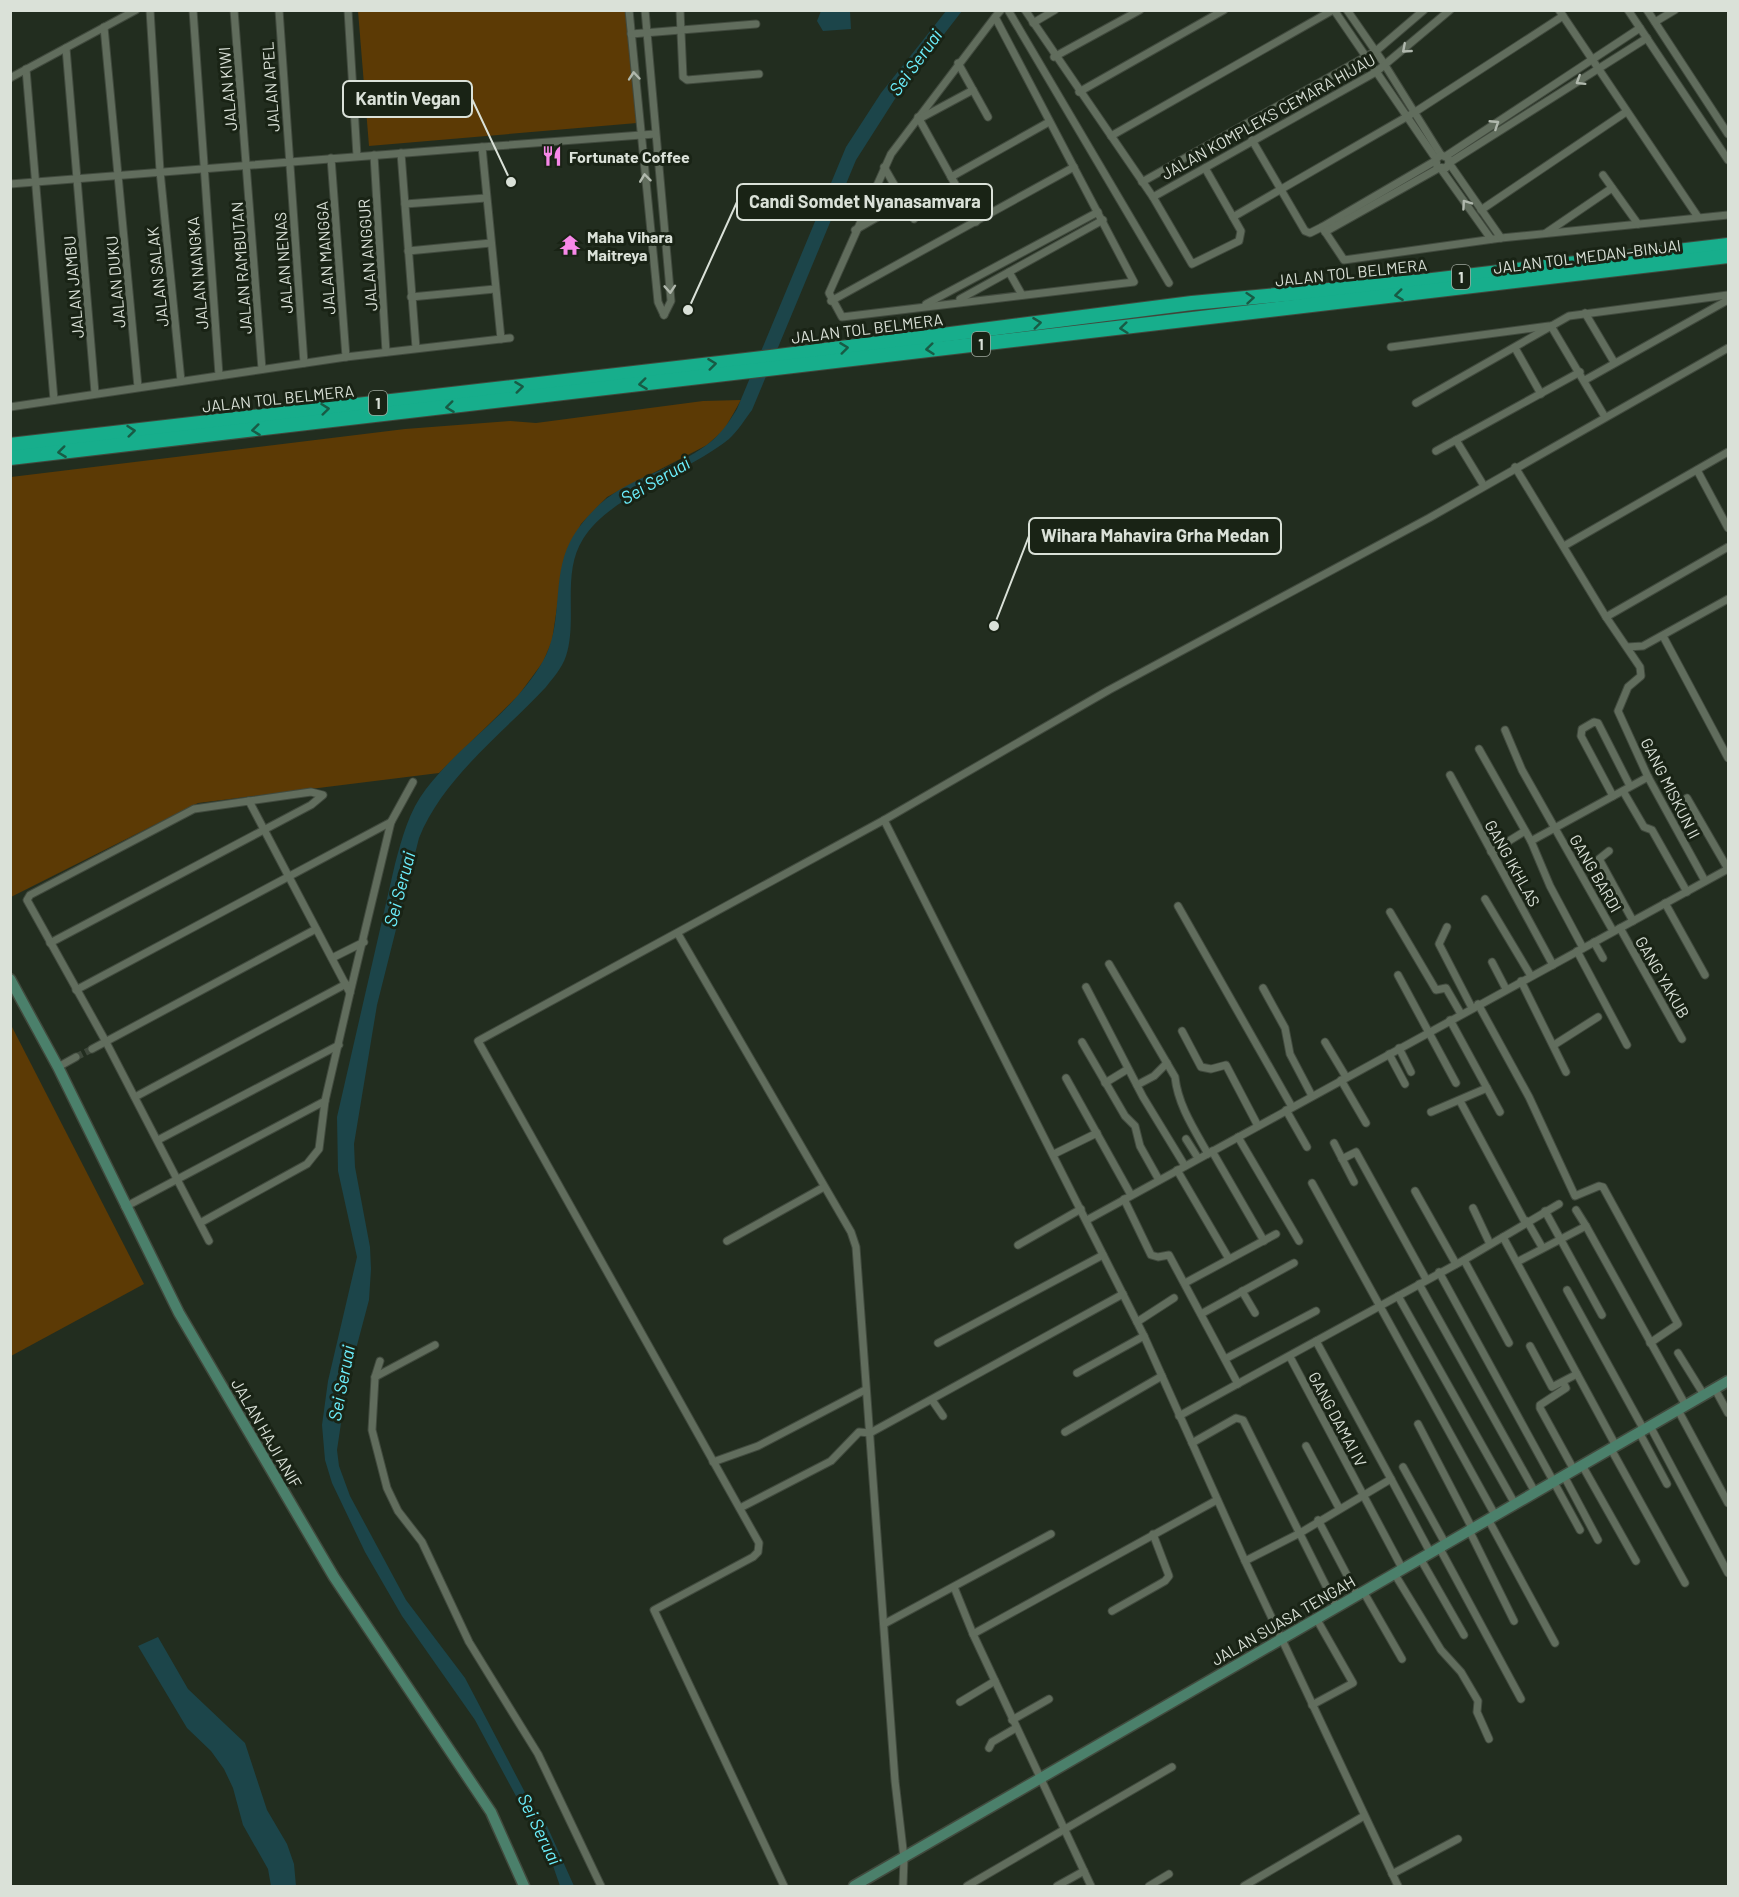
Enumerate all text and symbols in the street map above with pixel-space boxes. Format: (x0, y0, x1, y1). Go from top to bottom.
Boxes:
water label: Sei Seruai (884, 24, 947, 99)
street label: JALAN APEL (257, 41, 283, 133)
one-way arrow (1402, 42, 1413, 53)
street label: JALAN KIWI (214, 46, 240, 132)
street label: JALAN KOMPLEKS CEMARA HIJAU (1158, 49, 1378, 183)
one-way arrow (628, 72, 641, 81)
one-way arrow (1576, 74, 1586, 86)
callout: Kantin Vegan (343, 81, 472, 117)
text: Kantin Vegan (356, 87, 460, 109)
one-way arrow (1488, 120, 1499, 131)
restaurant icon: Fortunate Coffee (540, 144, 564, 168)
place label: Fortunate Coffee (569, 147, 690, 166)
one-way arrow (639, 174, 652, 183)
callout: Candi Somdet Nyanasamvara (737, 184, 992, 220)
text: Candi Somdet Nyanasamvara (749, 190, 981, 212)
street label: JALAN ANGGUR (354, 198, 380, 312)
street label: JALAN MANGGA (312, 200, 338, 315)
one-way arrow (1462, 200, 1473, 211)
street label: JALAN RAMBUTAN (227, 201, 255, 335)
street label: JALAN NENAS (270, 212, 296, 314)
street label: JALAN NANGKA (183, 215, 211, 330)
street label: JALAN SALAK (142, 226, 172, 328)
place label: Maha Vihara Maitreya (587, 227, 673, 264)
temple icon: Maha Vihara Maitreya (558, 233, 582, 257)
street label: JALAN JAMBU (59, 235, 87, 339)
street label: JALAN DUKU (101, 235, 129, 329)
street label: JALAN TOL MEDAN–BINJAI (1492, 235, 1682, 277)
street label: JALAN TOL BELMERA (1274, 255, 1428, 289)
road number: 1 (1452, 265, 1470, 289)
one-way arrow (663, 285, 676, 294)
one-way arrow (1395, 288, 1404, 301)
one-way arrow (1246, 292, 1255, 305)
street label: JALAN TOL BELMERA (790, 309, 944, 347)
one-way arrow (1032, 317, 1042, 330)
one-way arrow (1119, 321, 1128, 334)
road number: 1 (972, 332, 990, 356)
one-way arrow (839, 342, 848, 354)
one-way arrow (925, 342, 934, 355)
one-way arrow (708, 358, 717, 371)
one-way arrow (639, 377, 648, 390)
street label: JALAN TOL BELMERA (201, 381, 355, 415)
one-way arrow (514, 381, 523, 393)
road number: 1 (369, 391, 387, 415)
one-way arrow (445, 400, 454, 413)
one-way arrow (320, 403, 329, 416)
one-way arrow (252, 423, 261, 435)
one-way arrow (127, 425, 136, 438)
one-way arrow (58, 445, 67, 458)
water label: Sei Seruai (616, 451, 694, 509)
callout: Wihara Mahavira Grha Medan (1029, 518, 1281, 554)
text: Wihara Mahavira Grha Medan (1041, 524, 1269, 546)
street label: GANG MISKUN II (1637, 734, 1705, 842)
street label: GANG IKHLAS (1481, 816, 1545, 910)
street label: GANG BARDI (1566, 831, 1626, 915)
water label: Sei Seruai (378, 849, 420, 929)
street label: GANG YAKUB (1632, 933, 1694, 1021)
water label: Sei Seruai (323, 1343, 359, 1423)
street label: GANG DAMAI IV (1305, 1368, 1371, 1470)
street label: JALAN HAJI ANIF (228, 1375, 306, 1491)
street label: JALAN SUASA TENGAH (1208, 1571, 1358, 1669)
water label: Sei Seruai (513, 1790, 567, 1869)

